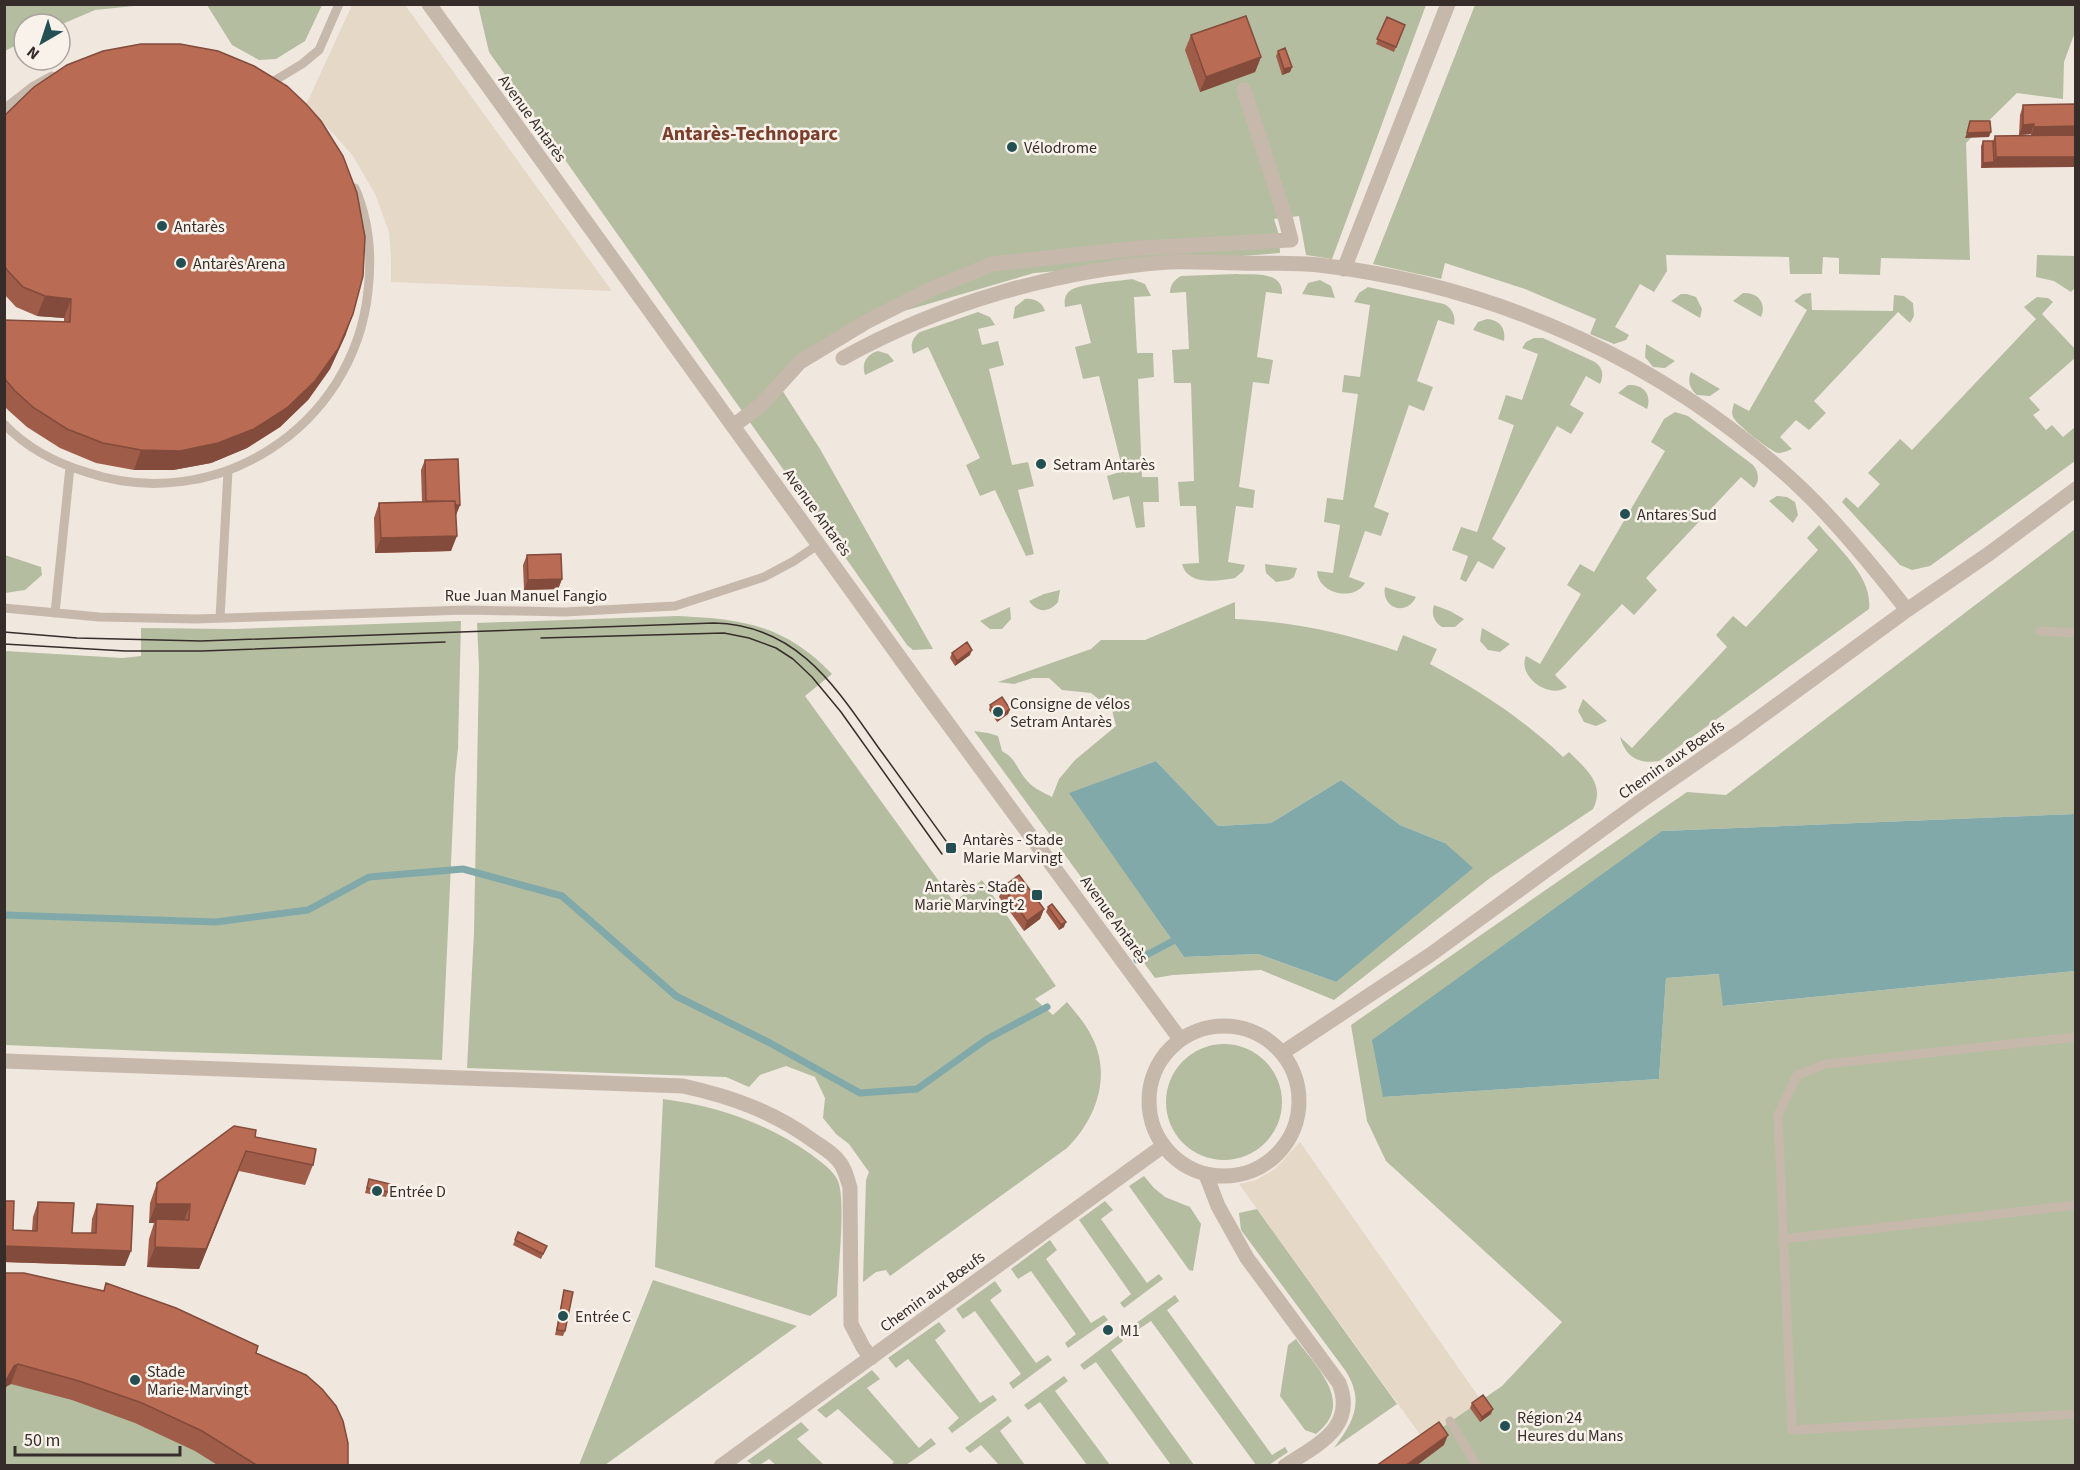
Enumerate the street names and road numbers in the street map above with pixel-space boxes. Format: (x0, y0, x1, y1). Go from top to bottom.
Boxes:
street label: Avenue Antarès (493, 70, 572, 167)
street label: Avenue Antarès (778, 464, 857, 561)
street label: Rue Juan Manuel Fangio (445, 585, 607, 607)
street label: Chemin aux Bœufs (1614, 715, 1729, 805)
street label: Avenue Antarès (1075, 871, 1154, 968)
street label: Chemin aux Bœufs (876, 1246, 990, 1337)

